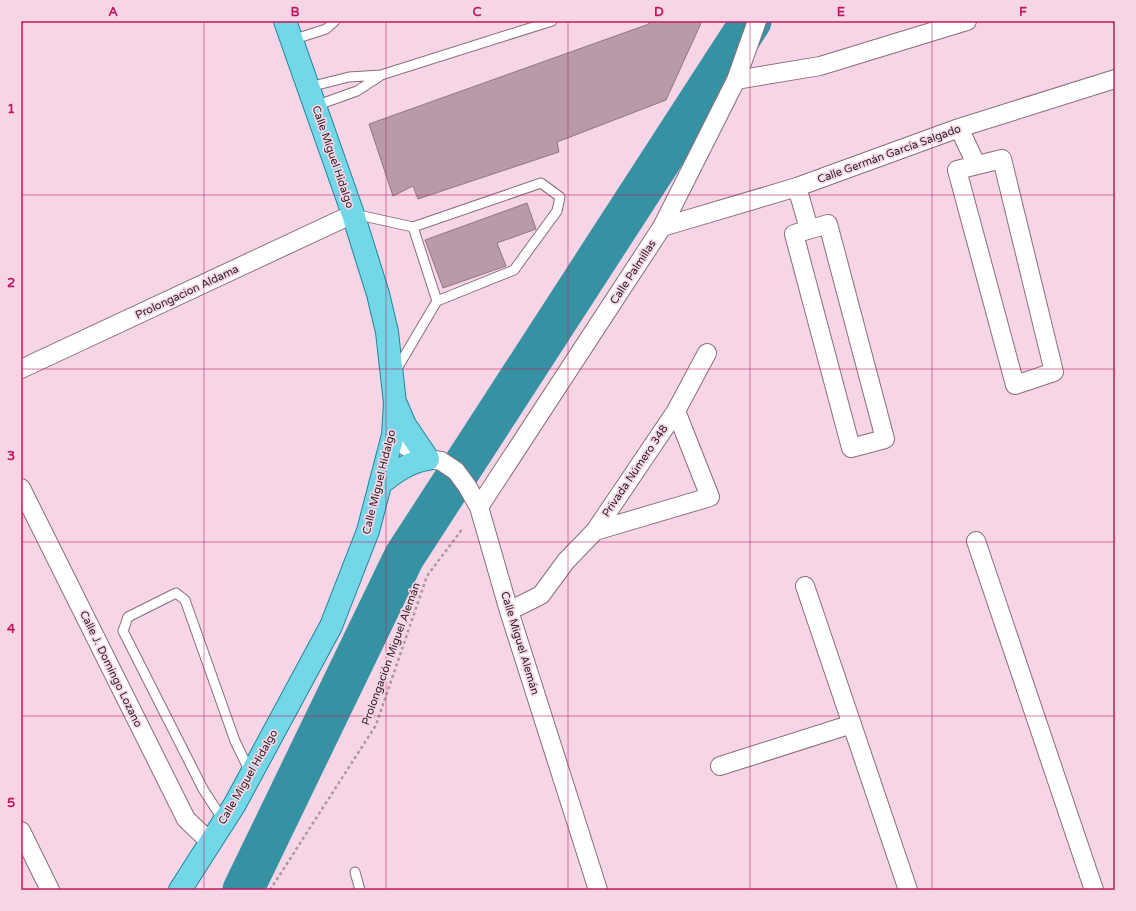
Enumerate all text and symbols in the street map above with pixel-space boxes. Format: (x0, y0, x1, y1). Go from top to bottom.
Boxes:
text: A (108, 4, 118, 20)
text: B (290, 4, 300, 20)
text: C (472, 4, 482, 20)
text: D (654, 4, 664, 20)
text: E (837, 4, 845, 20)
text: F (1019, 4, 1027, 20)
text: 1 (7, 101, 15, 117)
street label: Calle Míguel Hidalgo (309, 104, 357, 210)
street label: Calle Germán García Salgado (816, 122, 963, 186)
street label: Calle Palmillas (607, 237, 659, 307)
street label: Prolongacion Aldama (133, 262, 241, 322)
text: 2 (7, 275, 15, 291)
street label: Privada Número 348 (599, 422, 671, 519)
street label: Calle Míguel Hidalgo (360, 428, 398, 536)
text: 3 (7, 448, 15, 464)
street label: Prolongación Miguel Alemán (359, 581, 423, 727)
street label: Calle Miguel Alemán (498, 590, 542, 696)
street label: Calle J. Domingo Lozano (77, 609, 145, 730)
text: 4 (7, 621, 16, 637)
street label: Calle Míguel Hidalgo (215, 727, 281, 827)
text: 5 (7, 795, 15, 811)

